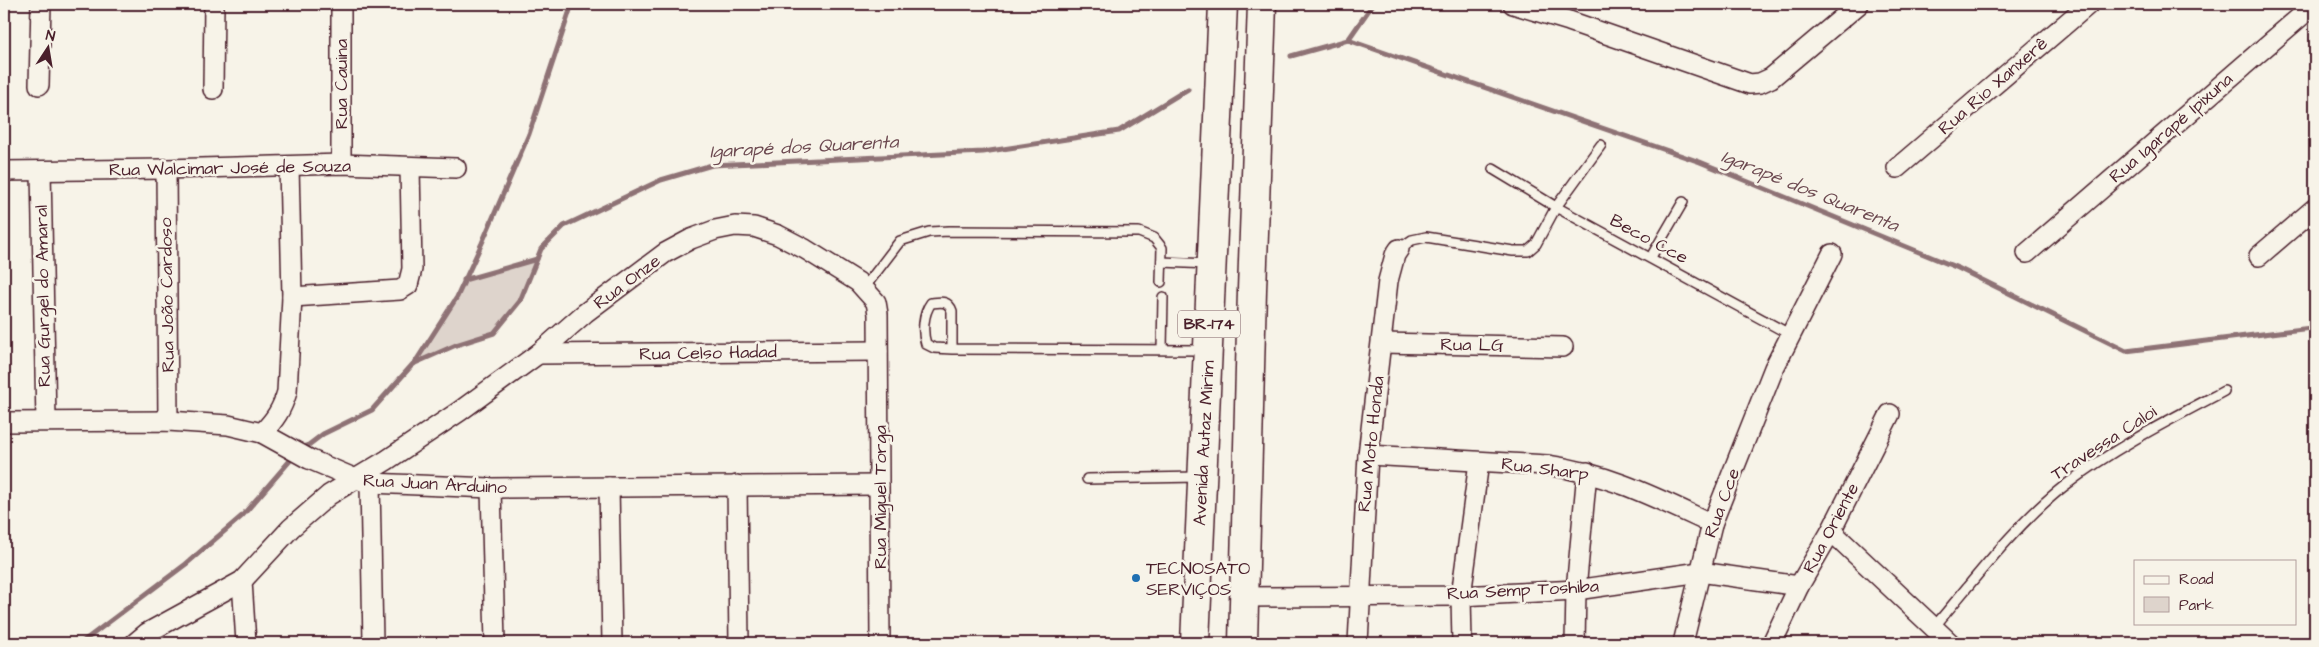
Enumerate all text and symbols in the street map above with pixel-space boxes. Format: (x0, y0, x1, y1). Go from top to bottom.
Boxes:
north arrow (22, 22, 72, 72)
text: N (44, 26, 57, 47)
street label: Rua Rio Xanxerê (1933, 31, 2053, 141)
street label: Rua Cauina (329, 39, 354, 129)
street label: Rua Igarapé Ipixuna (2104, 67, 2239, 190)
water label: Igarapé dos Quarenta (709, 129, 900, 165)
water label: Igarapé dos Quarenta (1717, 143, 1904, 239)
street label: Rua Walcimar José de Souza (109, 153, 351, 183)
street label: Rua Gurgel do Amaral (29, 205, 58, 387)
street label: Beco Cce (1606, 208, 1693, 270)
street label: Rua João Cardoso (153, 217, 181, 373)
street label: Rua Onze (588, 248, 666, 315)
road number: BR-174 (1178, 310, 1240, 338)
street label: Rua LG (1440, 332, 1504, 358)
street label: Rua Celso Hadad (639, 339, 777, 367)
street label: Avenida Autaz Mirim (1187, 360, 1221, 526)
street label: Rua Moto Honda (1351, 375, 1391, 513)
street label: Travessa Caloi (2046, 399, 2162, 487)
street label: Rua Miguel Torga (868, 425, 894, 569)
street label: Rua Sharp (1500, 451, 1590, 487)
street label: Rua Cce (1698, 465, 1746, 541)
street label: Rua Juan Arduino (362, 468, 508, 500)
street label: Rua Oriente (1797, 478, 1865, 577)
place label: TECNOSATO SERVIÇOS (1146, 556, 1250, 602)
legend (2134, 560, 2296, 624)
text: Road (2179, 569, 2214, 590)
marker: TECNOSATO SERVIÇOS (1130, 572, 1142, 584)
street label: Rua Semp Toshiba (1446, 574, 1600, 606)
text: Park (2179, 595, 2214, 616)

